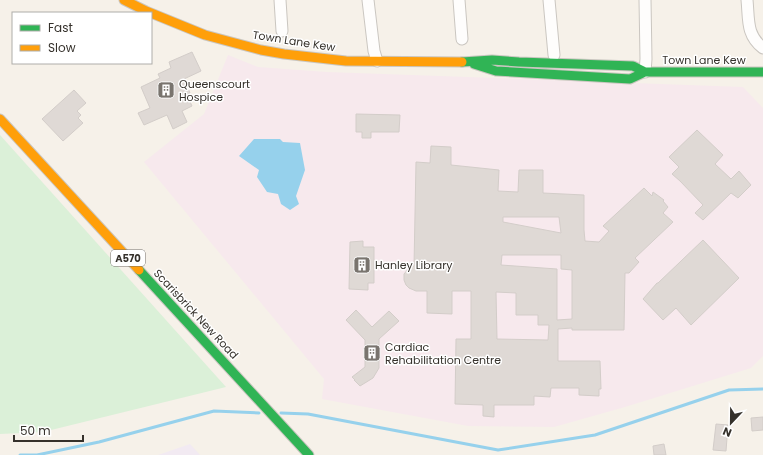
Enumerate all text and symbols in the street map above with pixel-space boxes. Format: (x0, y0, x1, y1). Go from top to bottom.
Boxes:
legend (12, 12, 152, 64)
text: Fast (48, 19, 73, 36)
street label: Town Lane Kew (252, 27, 336, 55)
text: Slow (48, 39, 76, 56)
street label: Town Lane Kew (662, 52, 746, 68)
place label: Queenscourt Hospice (179, 76, 250, 105)
building icon: Queenscourt Hospice (156, 80, 176, 100)
road number: A570 (111, 250, 145, 266)
building icon: Hanley Library (352, 255, 372, 275)
place label: Hanley Library (375, 257, 453, 273)
street label: Scarisbrick New Road (150, 265, 242, 363)
place label: Cardiac Rehabilitation Centre (385, 339, 501, 368)
building icon: Cardiac Rehabilitation Centre (362, 343, 382, 363)
north arrow (711, 403, 751, 443)
scale bar (14, 417, 83, 443)
text: 50 m (20, 422, 51, 439)
text: N (720, 423, 734, 441)

